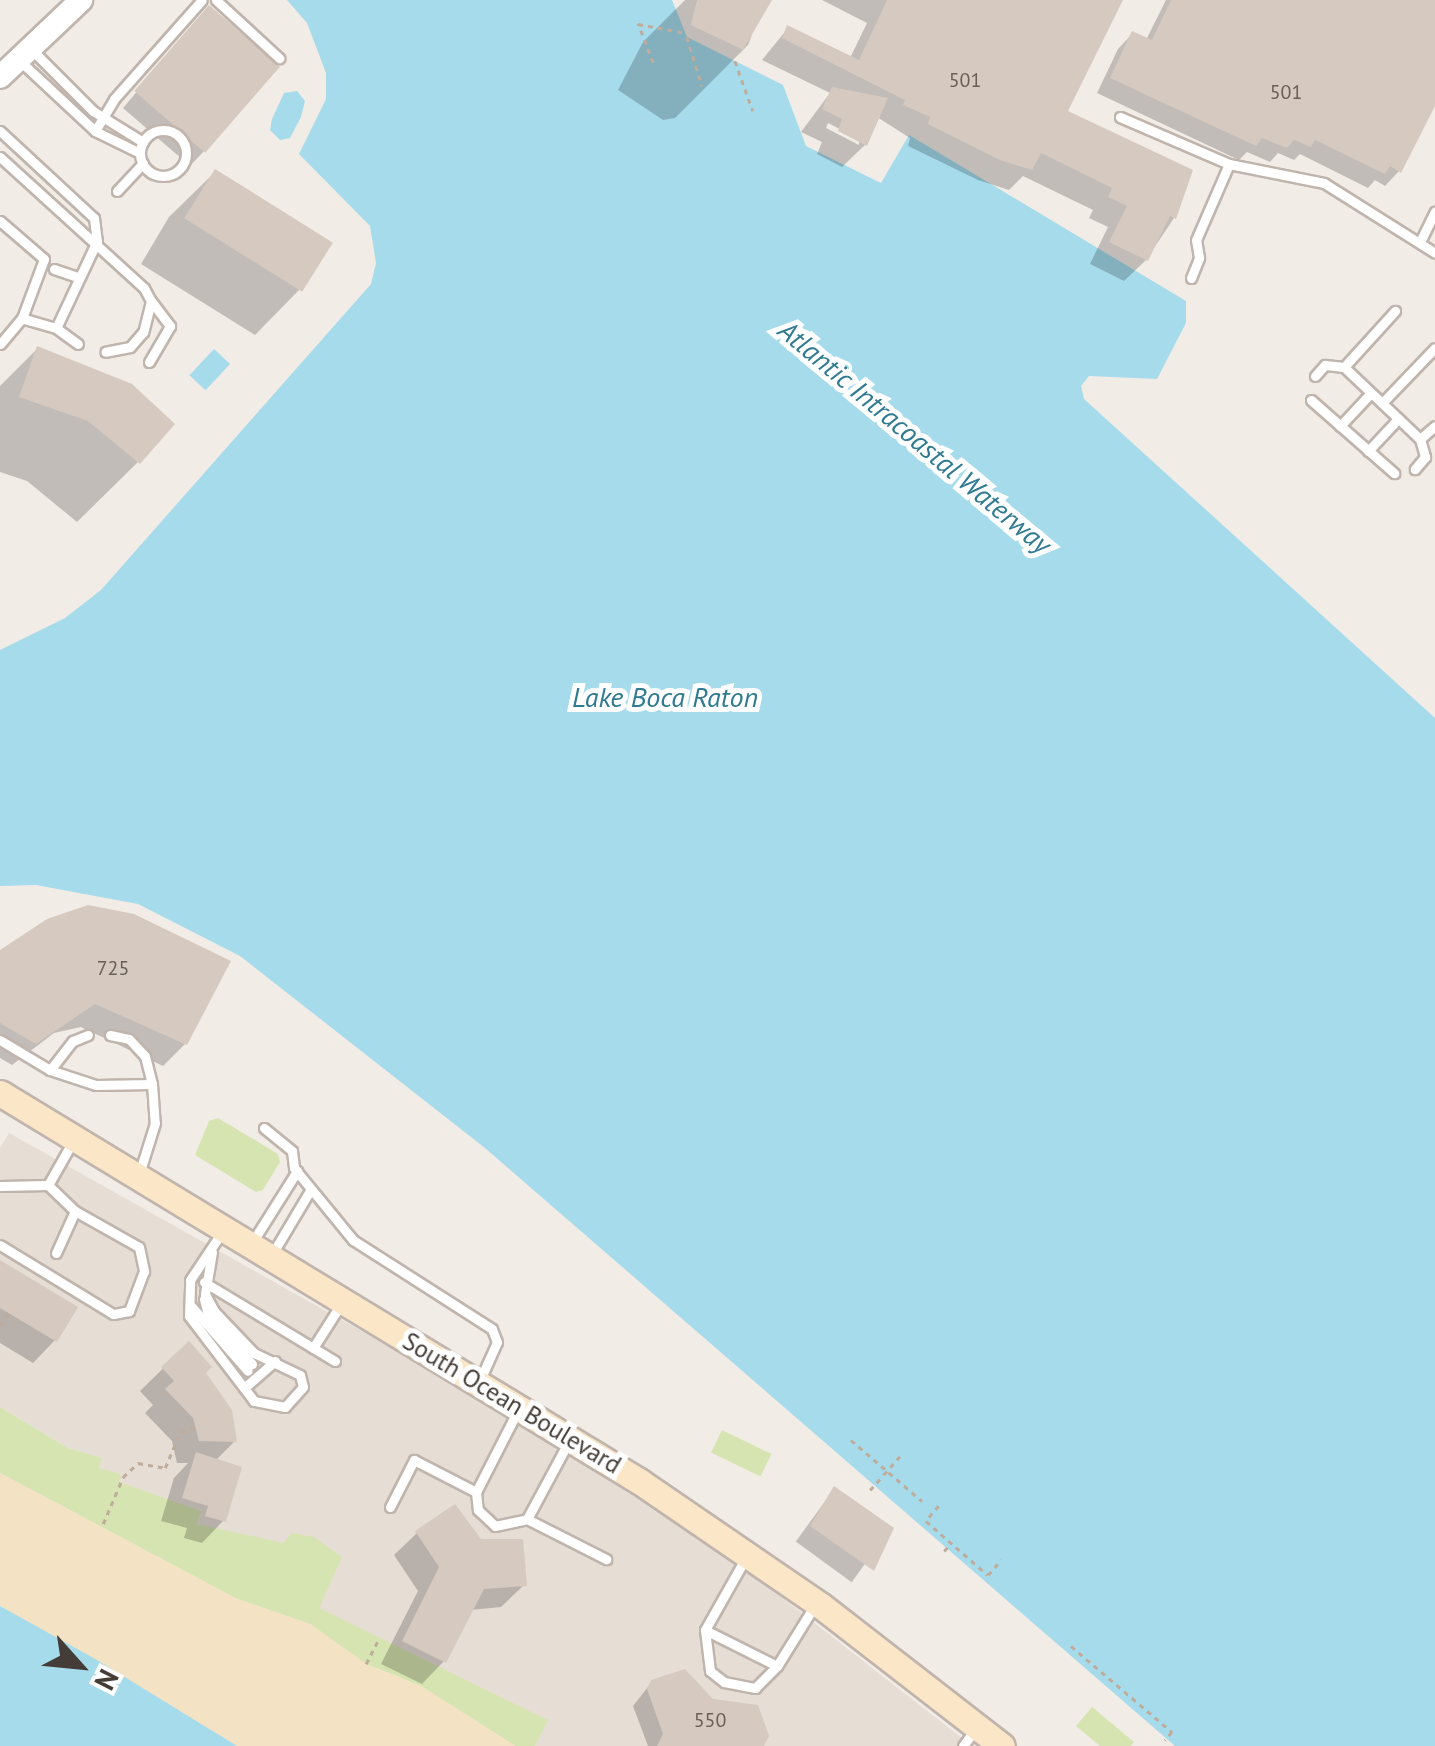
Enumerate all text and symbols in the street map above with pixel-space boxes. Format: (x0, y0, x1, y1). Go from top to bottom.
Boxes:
house number: 501 (949, 68, 981, 92)
house number: 501 (1270, 80, 1302, 104)
water label: Atlantic Intracoastal Waterway (771, 313, 1059, 561)
water label: Lake Boca Raton (572, 680, 758, 714)
house number: 725 (97, 956, 129, 980)
street label: South Ocean Boulevard (397, 1326, 627, 1480)
north arrow (30, 1616, 130, 1716)
text: N (87, 1663, 128, 1696)
house number: 550 (694, 1708, 726, 1732)

